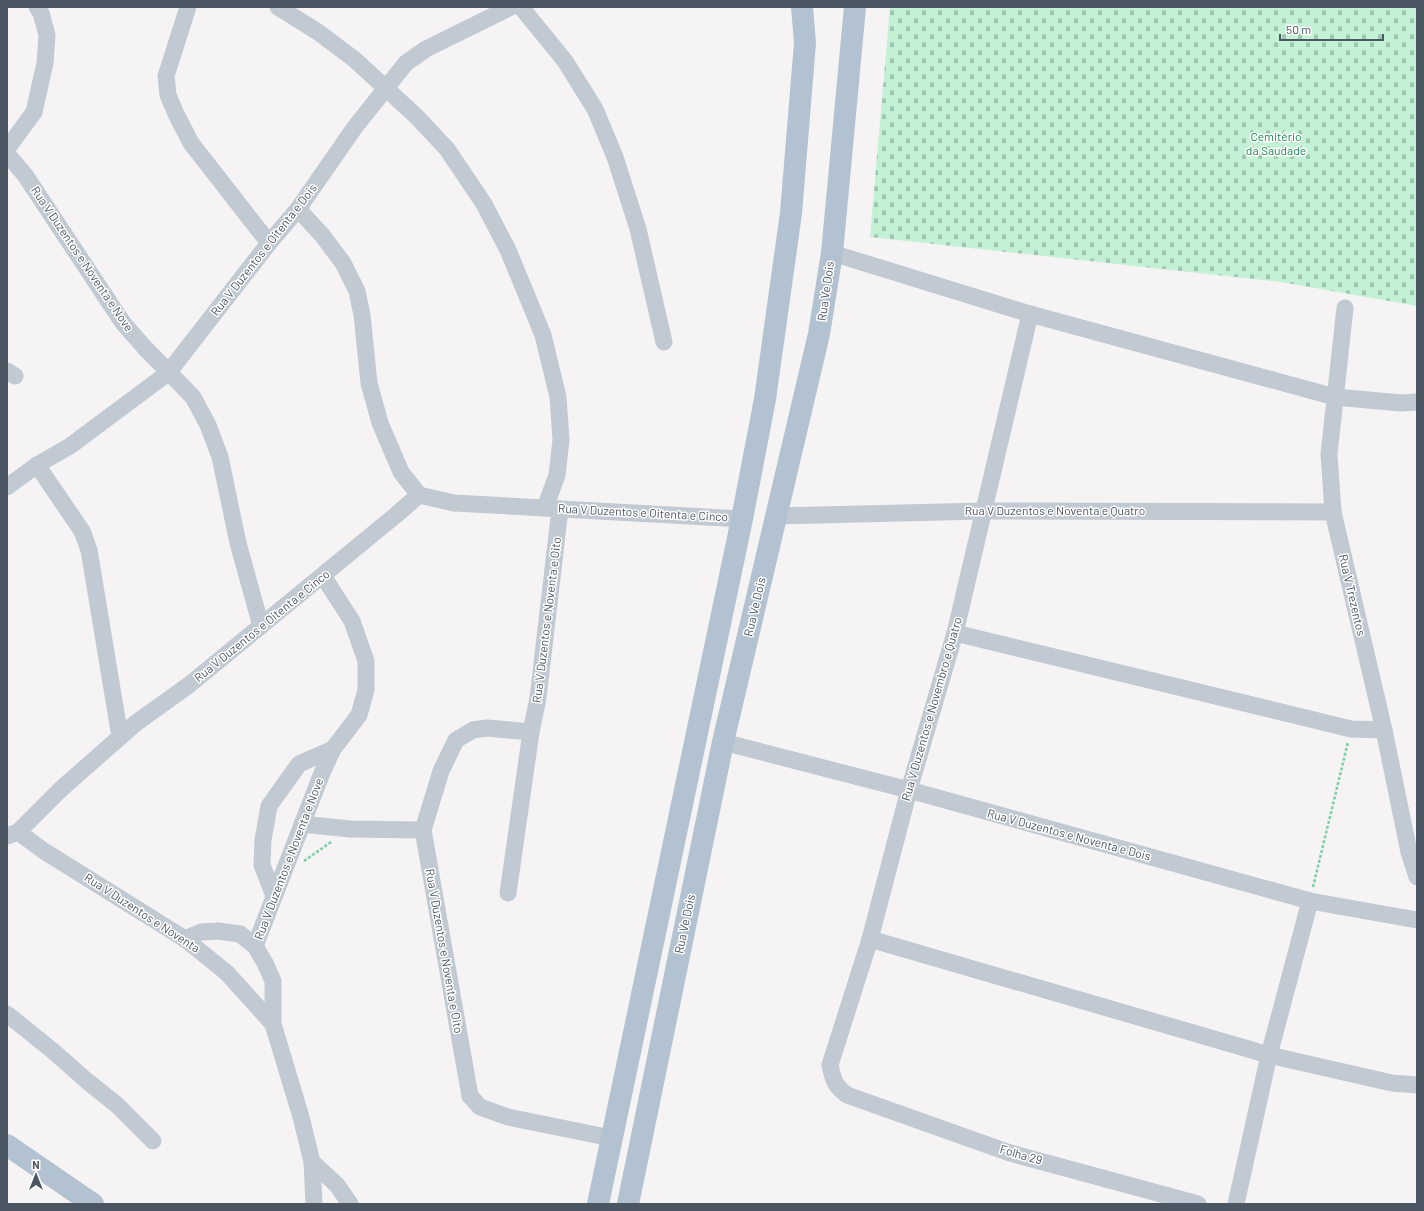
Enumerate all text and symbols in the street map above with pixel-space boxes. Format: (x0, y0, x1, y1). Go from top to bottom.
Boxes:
scale bar (1280, 16, 1383, 42)
text: 50 m (1286, 22, 1311, 36)
park label: Cemitério da Saudade (1246, 129, 1306, 157)
street label: Rua V Duzentos e Oitenta e Dois (207, 181, 319, 318)
street label: Rua V Duzentos e Noventa e Nove (29, 183, 137, 334)
street label: Rua Ve Dois (814, 260, 836, 322)
street label: Rua V Duzentos e Oitenta e Cinco (558, 501, 728, 523)
street label: Rua V Duzentos e Noventa e Quatro (965, 503, 1145, 517)
street label: Rua V Duzentos e Noventa e Oito (529, 536, 563, 704)
street label: Rua V Trezentos (1337, 553, 1369, 637)
street label: Rua V Duzentos e Oitenta e Cinco (191, 566, 332, 684)
street label: Rua Ve Dois (740, 576, 768, 638)
street label: Rua V Duzentos e Novembro e Quatro (898, 615, 964, 802)
street label: Rua V Duzentos e Noventa e Nove (251, 776, 325, 942)
street label: Rua V Duzentos e Noventa e Dois (986, 805, 1153, 863)
street label: Rua V Duzentos e Noventa e Oito (424, 867, 466, 1034)
street label: Rua V Duzentos e Noventa (82, 870, 203, 955)
street label: Rua Ve Dois (671, 893, 697, 955)
street label: Folha 29 (999, 1141, 1044, 1167)
north arrow (16, 1155, 56, 1195)
text: N (32, 1158, 40, 1171)

